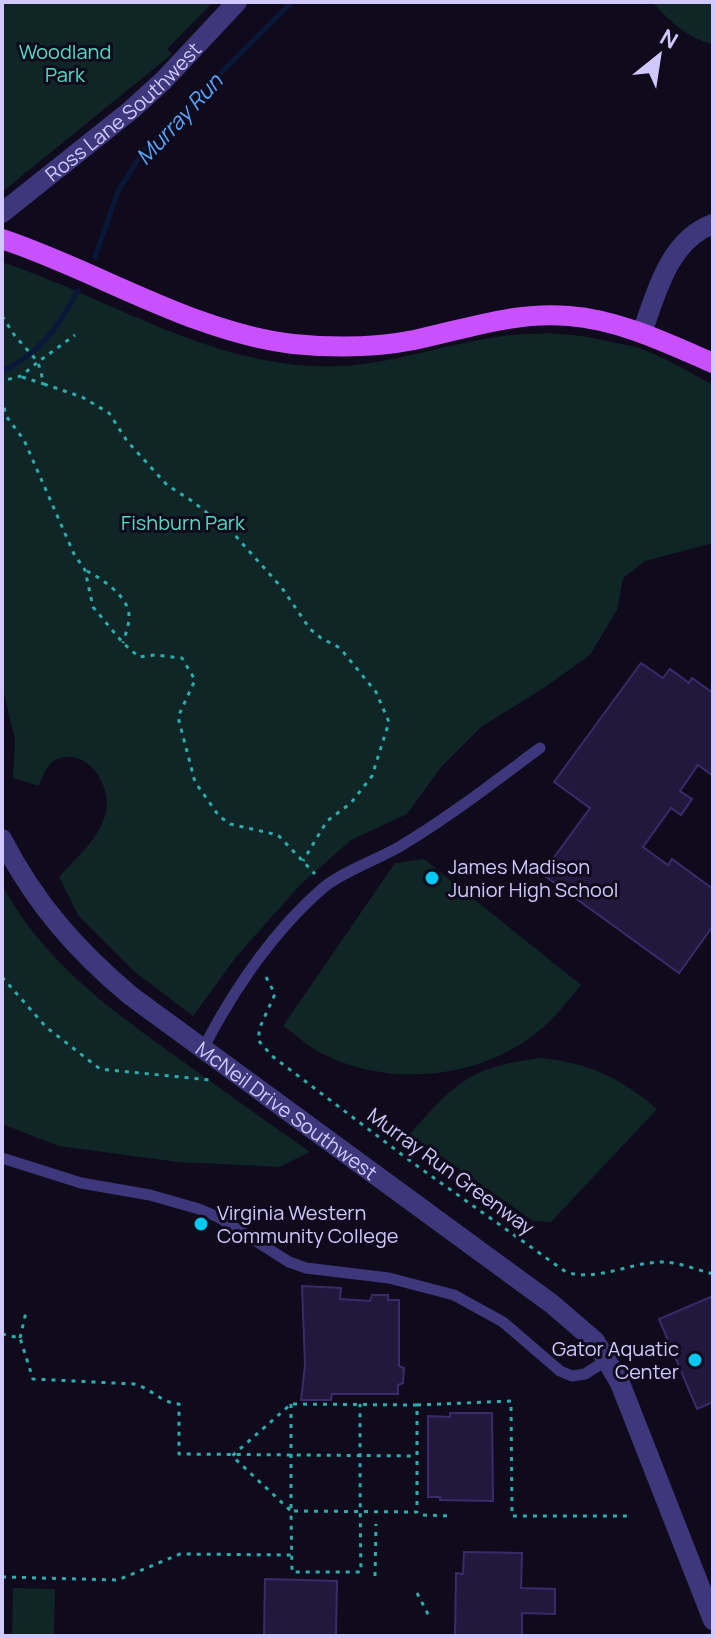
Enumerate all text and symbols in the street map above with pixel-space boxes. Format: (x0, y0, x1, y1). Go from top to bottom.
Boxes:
north arrow (619, 16, 699, 96)
text: N (655, 22, 683, 56)
street label: Ross Lane Southwest (39, 36, 207, 187)
park label: Woodland Park (19, 38, 111, 88)
water label: Murray Run (129, 66, 230, 171)
park label: Fishburn Park (121, 509, 246, 536)
place label: James Madison Junior High School (448, 853, 618, 903)
marker: James Madison Junior High School (423, 869, 441, 887)
street label: McNeil Drive Southwest (191, 1035, 383, 1186)
street label: Murray Run Greenway (362, 1101, 540, 1241)
place label: Virginia Western Community College (217, 1199, 398, 1249)
marker: Virginia Western Community College (192, 1215, 210, 1233)
place label: Gator Aquatic Center (552, 1335, 679, 1385)
marker: Gator Aquatic Center (686, 1351, 704, 1369)

